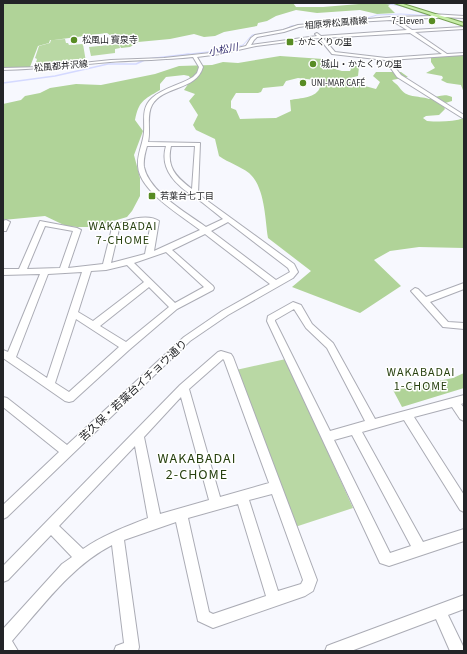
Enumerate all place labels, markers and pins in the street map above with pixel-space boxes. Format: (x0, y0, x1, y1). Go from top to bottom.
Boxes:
place label: 7-Eleven (392, 15, 424, 28)
marker: 7-Eleven (427, 16, 437, 26)
place label: 松風山 寶泉寺 (82, 34, 138, 47)
marker: 松風山 寶泉寺 (69, 35, 79, 45)
place label: かたくりの里 (298, 36, 352, 49)
marker: かたくりの里 (285, 37, 295, 47)
place label: 城山・かたくりの里 (321, 58, 402, 71)
marker: 城山・かたくりの里 (308, 59, 318, 69)
place label: UNI-MAR CAFÉ (311, 77, 366, 90)
marker: UNI-MAR CAFÉ (298, 78, 308, 88)
place label: 若葉台七丁目 (160, 190, 214, 203)
marker: 若葉台七丁目 (147, 191, 157, 201)

